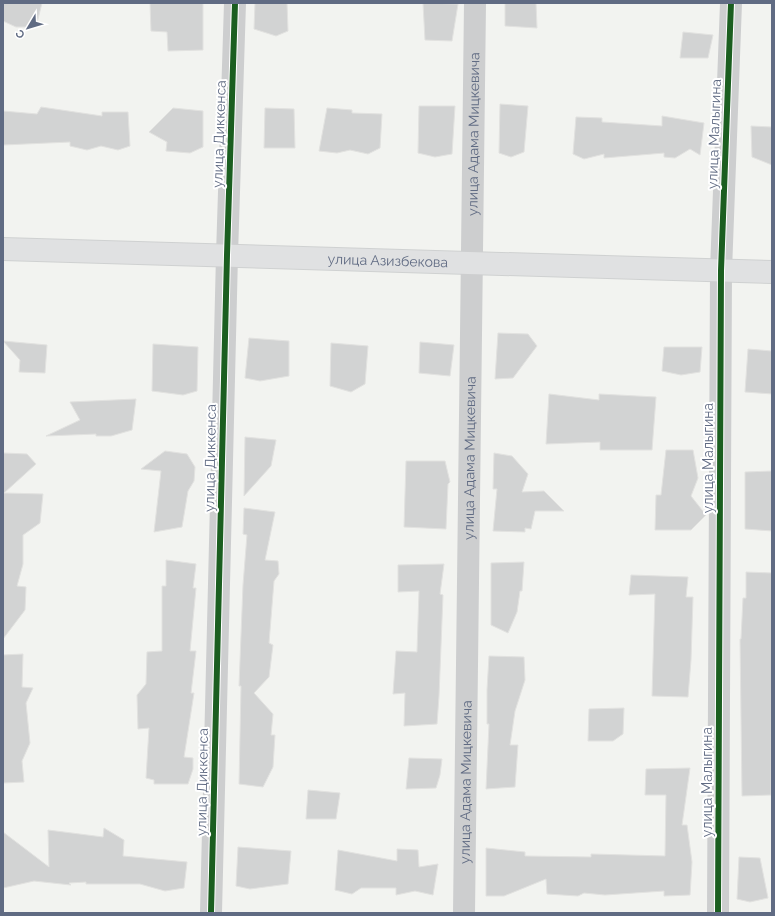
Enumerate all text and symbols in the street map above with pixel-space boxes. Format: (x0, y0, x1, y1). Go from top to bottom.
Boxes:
north arrow (8, 8, 48, 48)
text: С (13, 27, 28, 41)
street label: улица Адама Мицкевича (464, 52, 482, 216)
street label: улица Малыгина (704, 79, 724, 189)
street label: улица Диккенса (209, 80, 229, 188)
street label: улица Азизбекова (327, 251, 448, 270)
street label: улица Адама Мицкевича (461, 376, 478, 540)
street label: улица Малыгина (700, 403, 716, 513)
street label: улица Диккенса (201, 404, 219, 512)
street label: улица Адама Мицкевича (457, 700, 475, 864)
street label: улица Малыгина (699, 727, 715, 837)
street label: улица Диккенса (193, 728, 211, 836)

